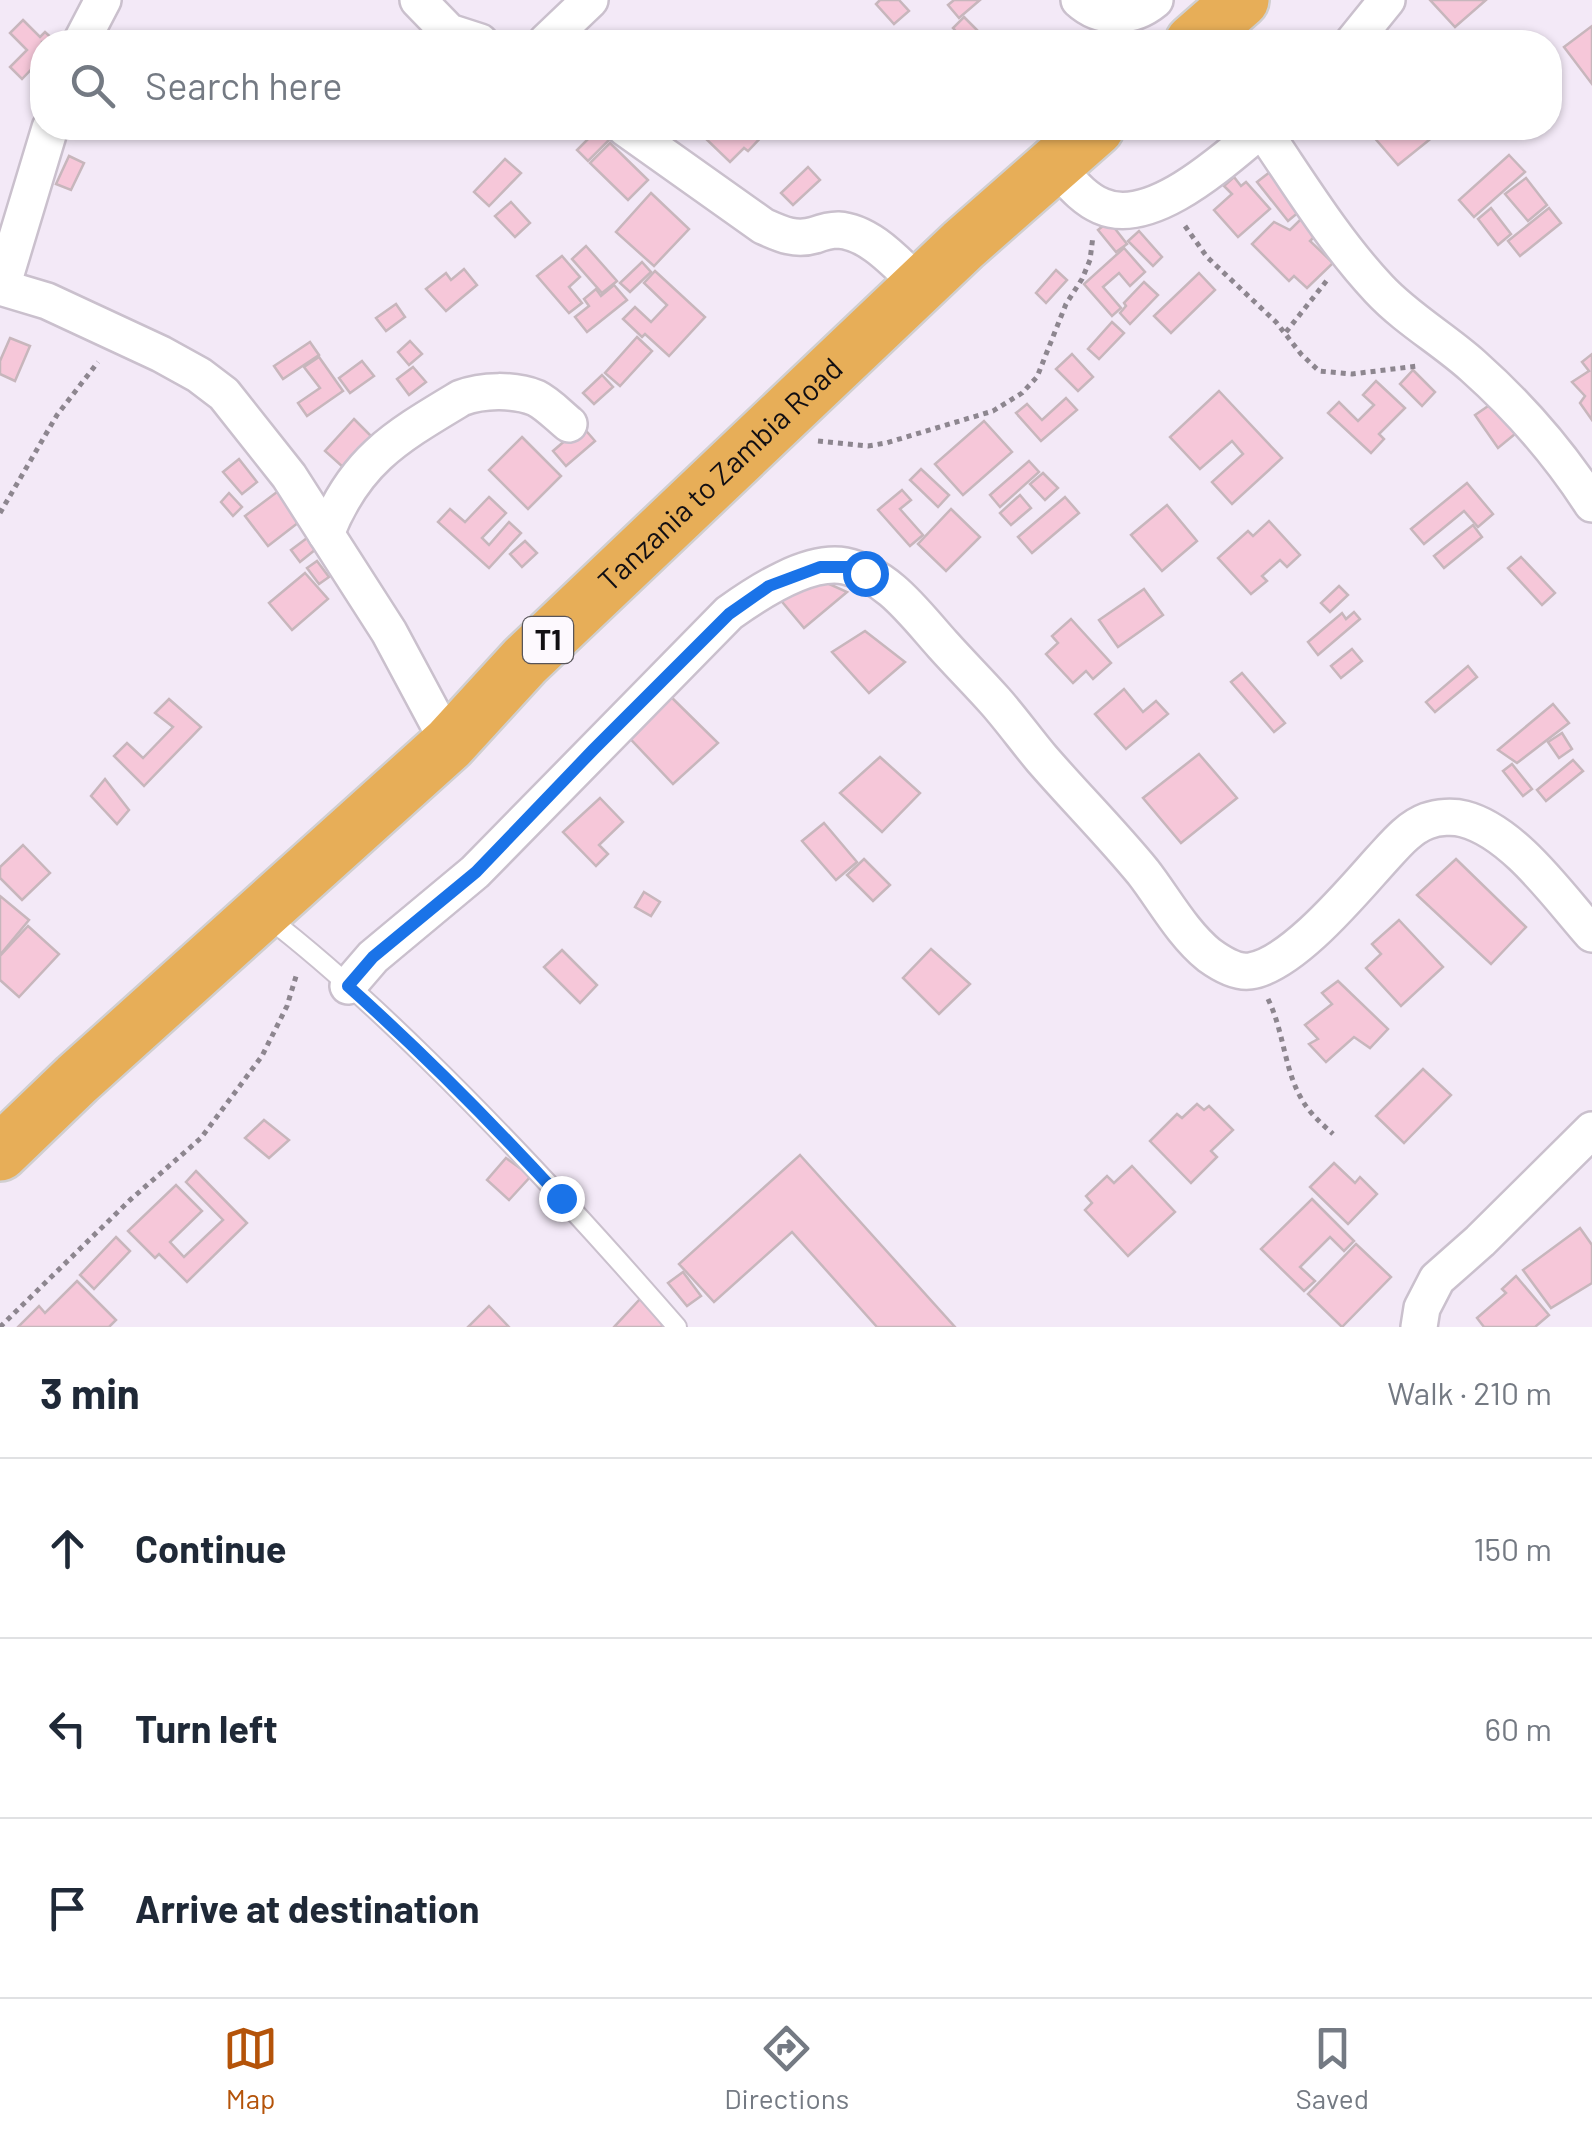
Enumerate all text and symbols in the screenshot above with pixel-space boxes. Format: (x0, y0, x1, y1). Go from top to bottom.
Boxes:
search box (30, 30, 1562, 140)
icon: search (65, 58, 120, 113)
text: Search here (145, 62, 343, 108)
street label: Tanzania to Zambia Road (590, 349, 849, 598)
route start (843, 551, 889, 597)
road number: T1 (523, 617, 573, 663)
route end (539, 1176, 585, 1222)
text: 3 min (40, 1367, 140, 1417)
text: Walk · 210 m (1387, 1373, 1552, 1411)
icon: ahead (40, 1521, 95, 1576)
text: Continue (135, 1525, 286, 1571)
text: 150 m (1473, 1529, 1552, 1567)
icon: left (40, 1701, 95, 1756)
text: Turn left (135, 1705, 278, 1751)
text: 60 m (1485, 1709, 1552, 1747)
icon: arrive (40, 1881, 95, 1936)
text: Arrive at destination (135, 1885, 480, 1931)
tab: Map (223, 2021, 278, 2115)
tab: Directions (724, 2021, 849, 2115)
tab: Saved (1295, 2021, 1369, 2115)

